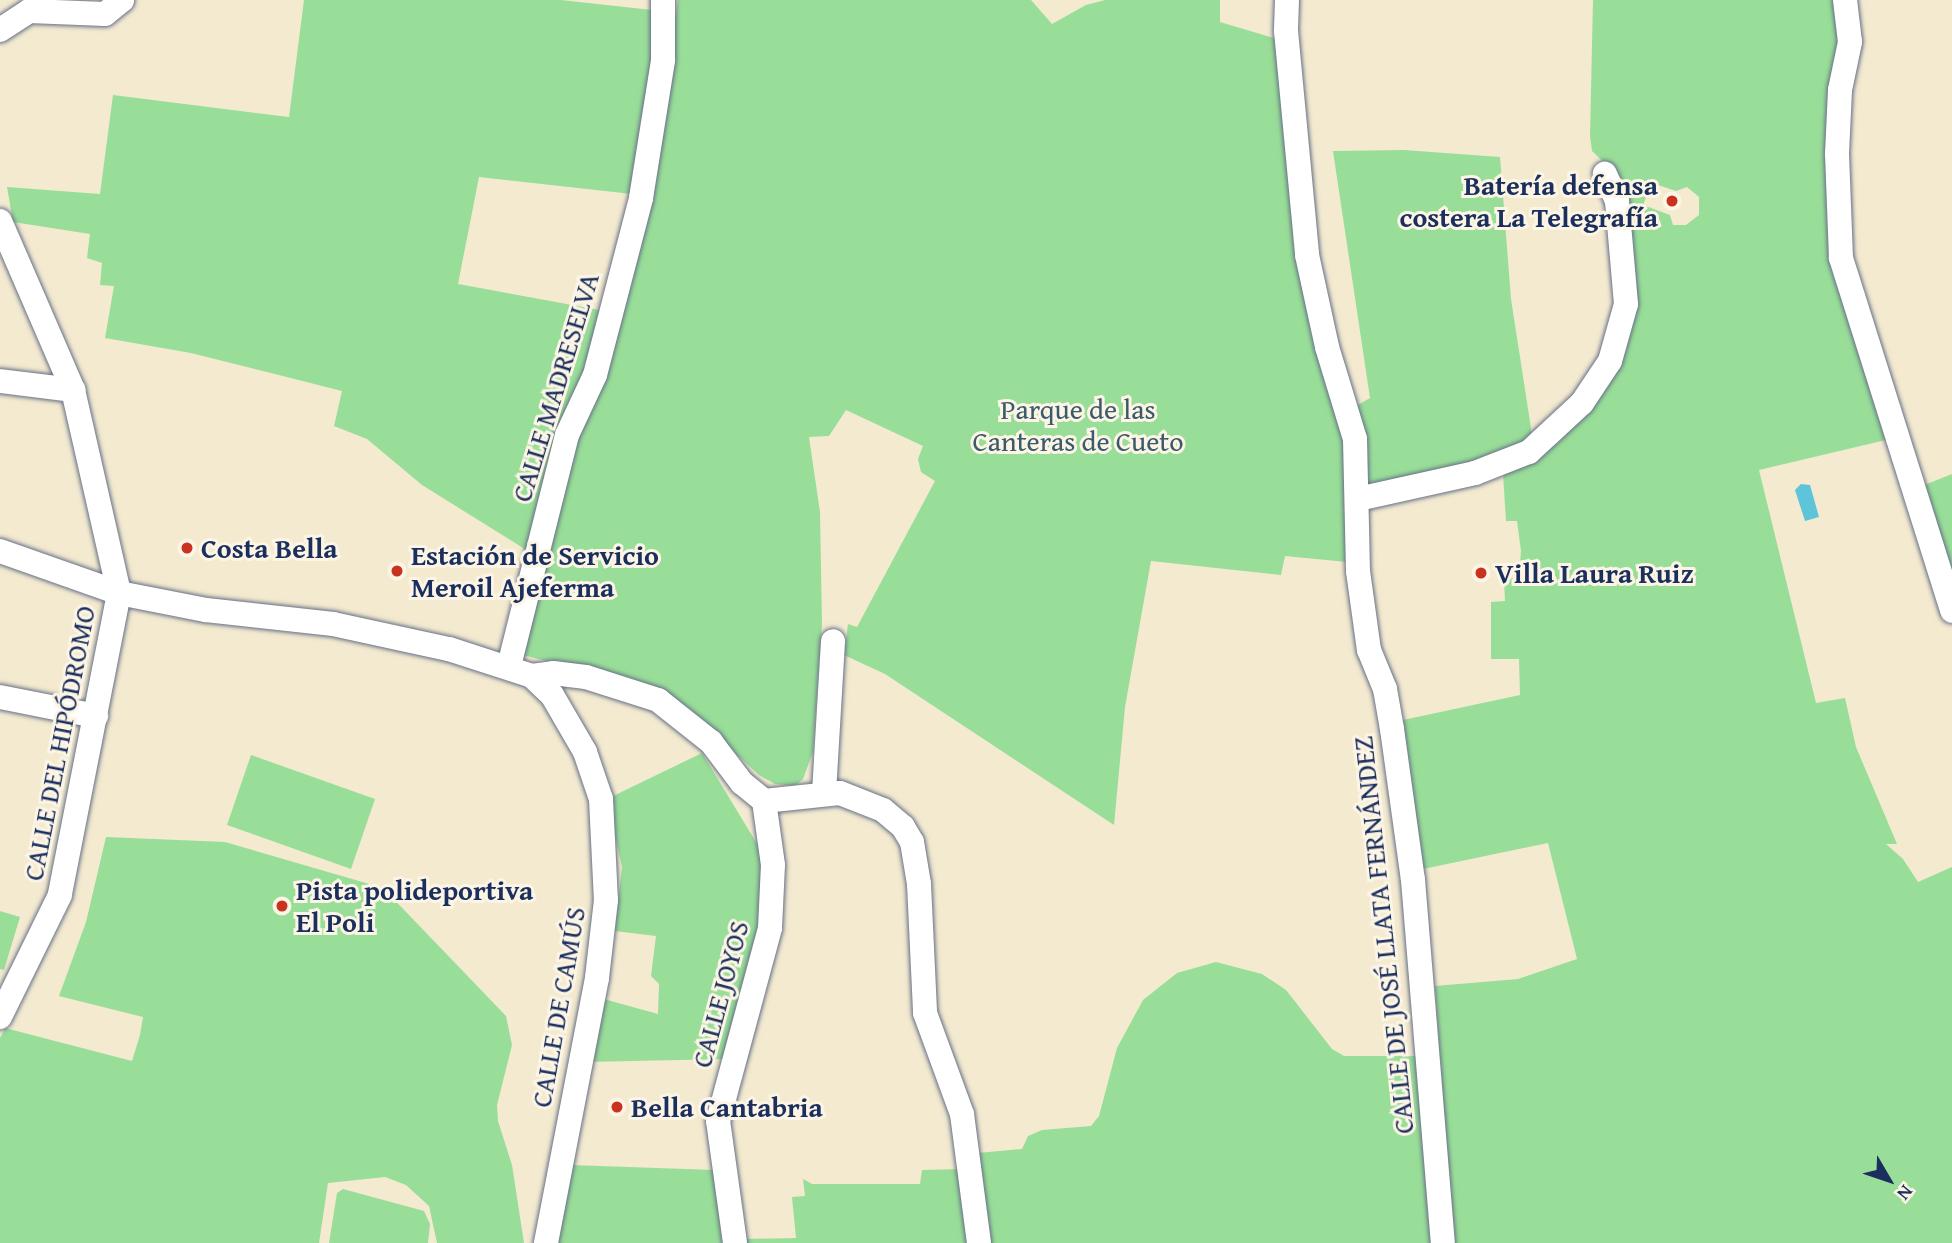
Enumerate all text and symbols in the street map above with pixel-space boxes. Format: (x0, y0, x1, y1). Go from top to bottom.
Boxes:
place label: Batería defensa costera La Telegrafía (1399, 168, 1658, 234)
marker: Batería defensa costera La Telegrafía (1664, 193, 1680, 209)
street label: CALLE MADRESELVA (504, 268, 606, 506)
park label: Parque de las Canteras de Cueto (973, 392, 1183, 458)
place label: Costa Bella (201, 531, 338, 565)
place label: Estación de Servicio Meroil Ajeferma (411, 538, 659, 604)
marker: Costa Bella (179, 540, 195, 556)
place label: Villa Laura Ruiz (1495, 556, 1694, 590)
marker: Estación de Servicio Meroil Ajeferma (389, 563, 405, 579)
marker: Villa Laura Ruiz (1473, 565, 1489, 581)
street label: CALLE DEL HIPÓDROMO (16, 603, 102, 883)
street label: CALLE DE JOSÉ LLATA FERNÁNDEZ (1345, 734, 1421, 1136)
place label: Pista polideportiva El Poli (296, 873, 533, 939)
marker: Pista polideportiva El Poli (274, 898, 290, 914)
street label: CALLE DE CAMÚS (524, 904, 592, 1110)
street label: CALLE JOYOS (684, 917, 756, 1071)
place label: Bella Cantabria (631, 1090, 823, 1124)
marker: Bella Cantabria (609, 1099, 625, 1115)
north arrow (1854, 1145, 1924, 1215)
text: N (1890, 1179, 1920, 1207)

